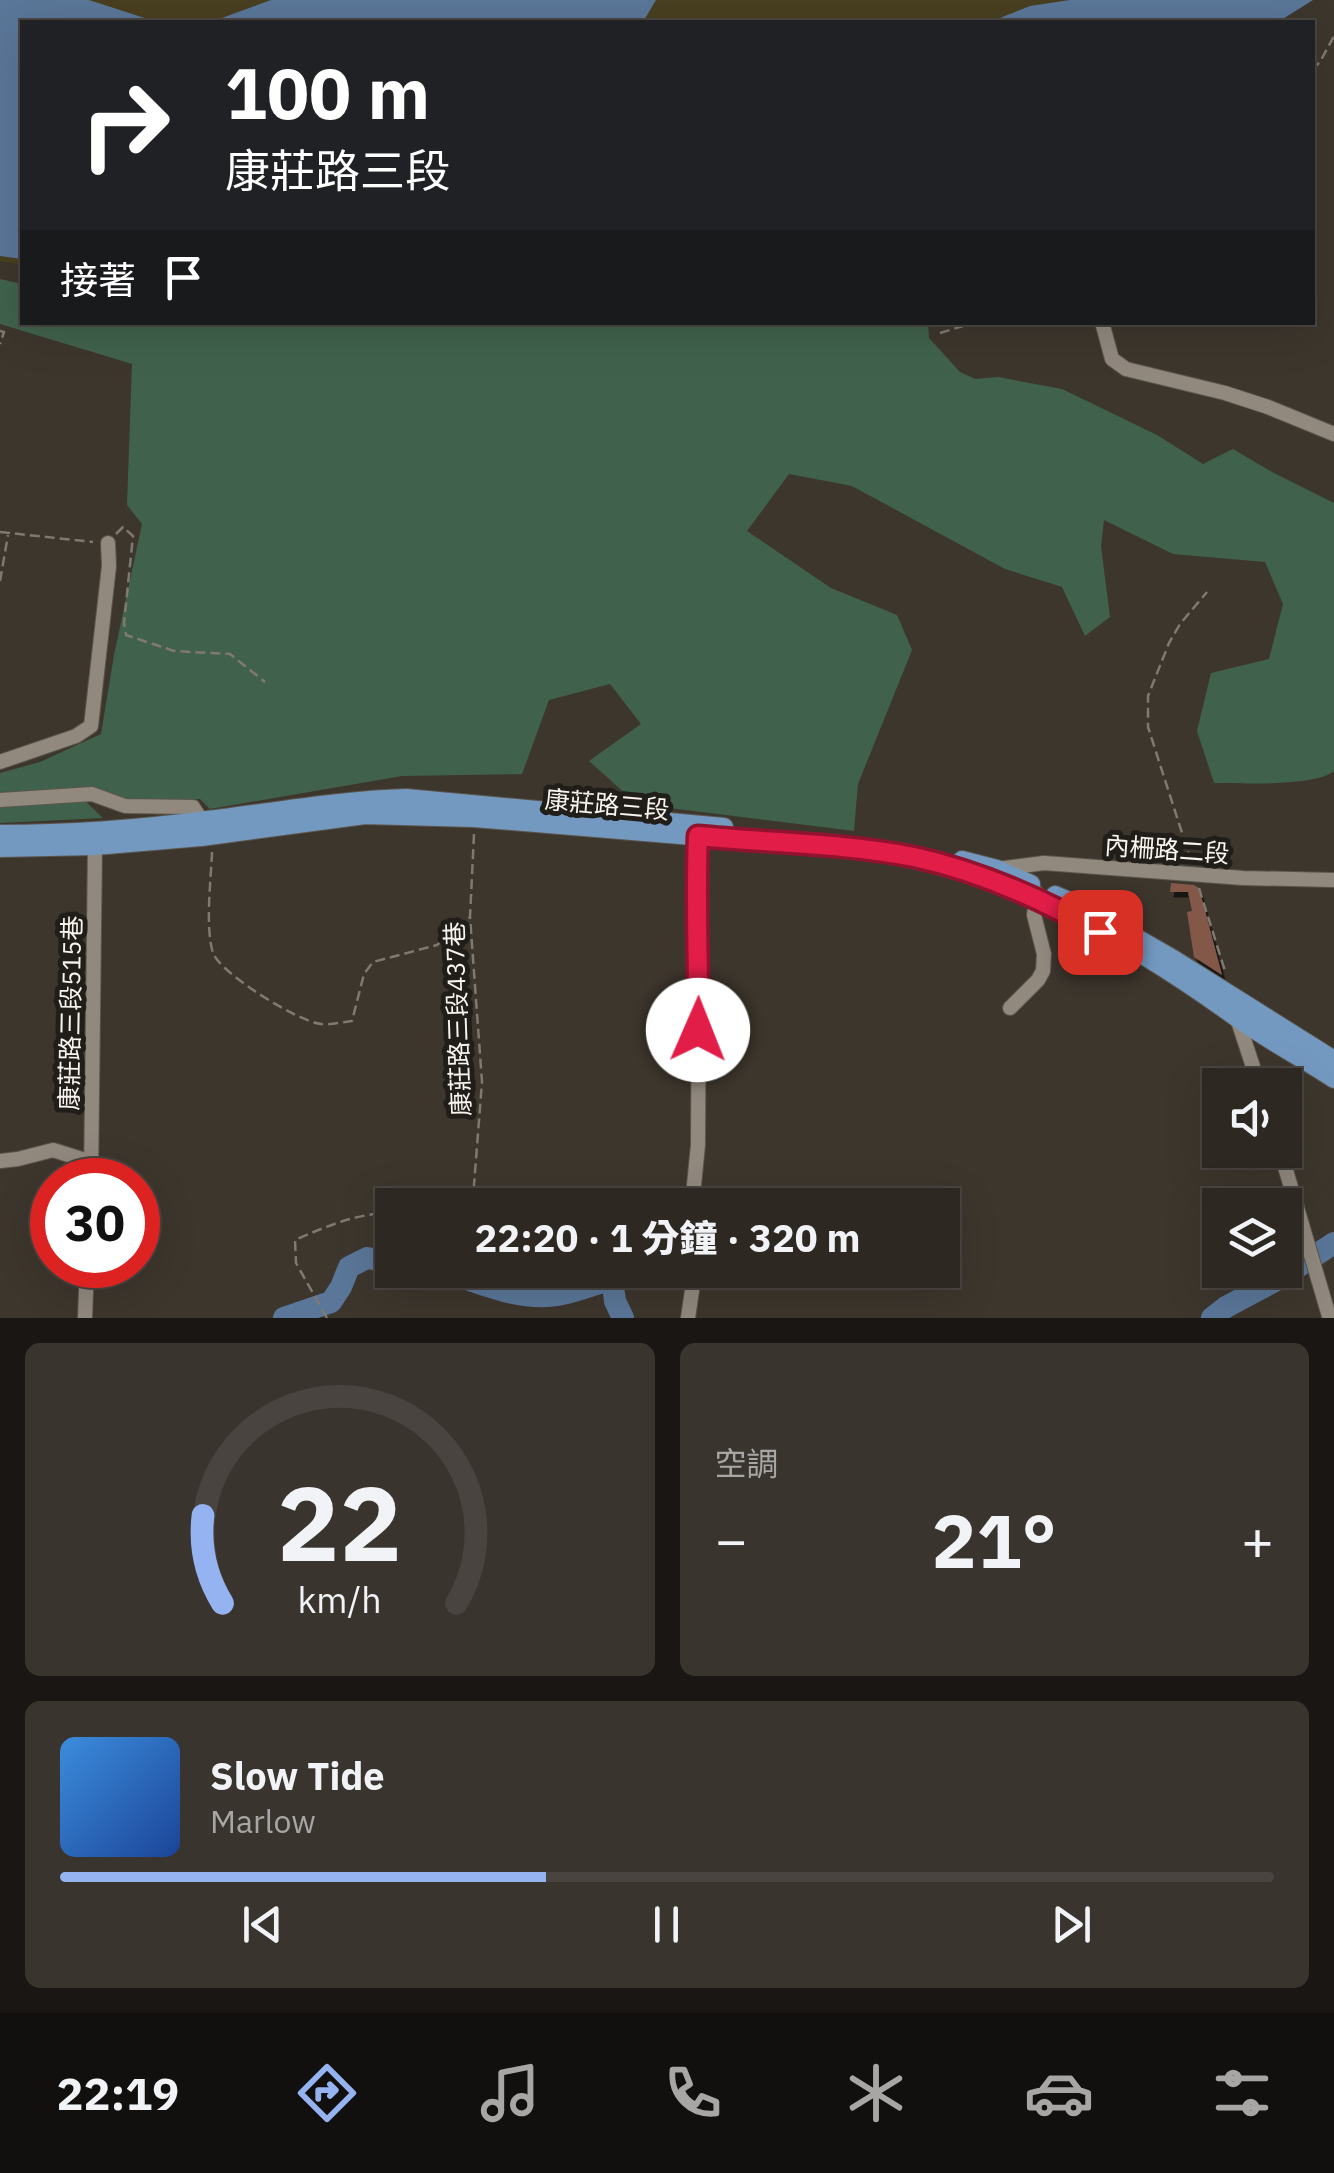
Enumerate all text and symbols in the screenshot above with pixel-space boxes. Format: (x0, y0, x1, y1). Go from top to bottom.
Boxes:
text: 100 m (225, 47, 430, 138)
icon: right (60, 60, 190, 190)
text: 康莊路三段 (225, 141, 450, 199)
icon: arrive (156, 250, 211, 305)
text: 接著 (60, 255, 136, 304)
street label: 康莊路三段 (543, 782, 671, 826)
street label: 內柵路二段 (1103, 828, 1231, 870)
pin (1058, 890, 1143, 975)
icon: arrive (1073, 905, 1128, 960)
street label: 康莊路三段515巷 (52, 915, 88, 1111)
street label: 康莊路三段437巷 (437, 921, 477, 1117)
position arrow (646, 978, 750, 1082)
map controls (1202, 1068, 1302, 1288)
button: sound (1202, 1068, 1302, 1168)
speed limit sign: 30 (30, 1158, 160, 1288)
button: layers (1202, 1188, 1302, 1288)
text: 22:20 · 1 分鐘 · 320 m (475, 1213, 860, 1262)
text: 空調 (715, 1442, 779, 1484)
text: 22 (277, 1454, 402, 1590)
text: 21° (932, 1491, 1057, 1589)
text: − (715, 1504, 748, 1575)
text: + (1241, 1504, 1274, 1575)
text: km/h (298, 1576, 382, 1623)
text: Slow Tide (210, 1751, 385, 1800)
text: Marlow (210, 1800, 316, 1842)
icon: previous (235, 1897, 290, 1952)
icon: pause (639, 1897, 694, 1952)
icon: next (1044, 1897, 1099, 1952)
icon: directions (292, 2058, 362, 2128)
icon: music (475, 2058, 545, 2128)
icon: phone (658, 2058, 728, 2128)
icon: climate (841, 2058, 911, 2128)
icon: car (1024, 2058, 1094, 2128)
icon: filters (1207, 2058, 1277, 2128)
text: 22:19 (57, 2064, 179, 2122)

